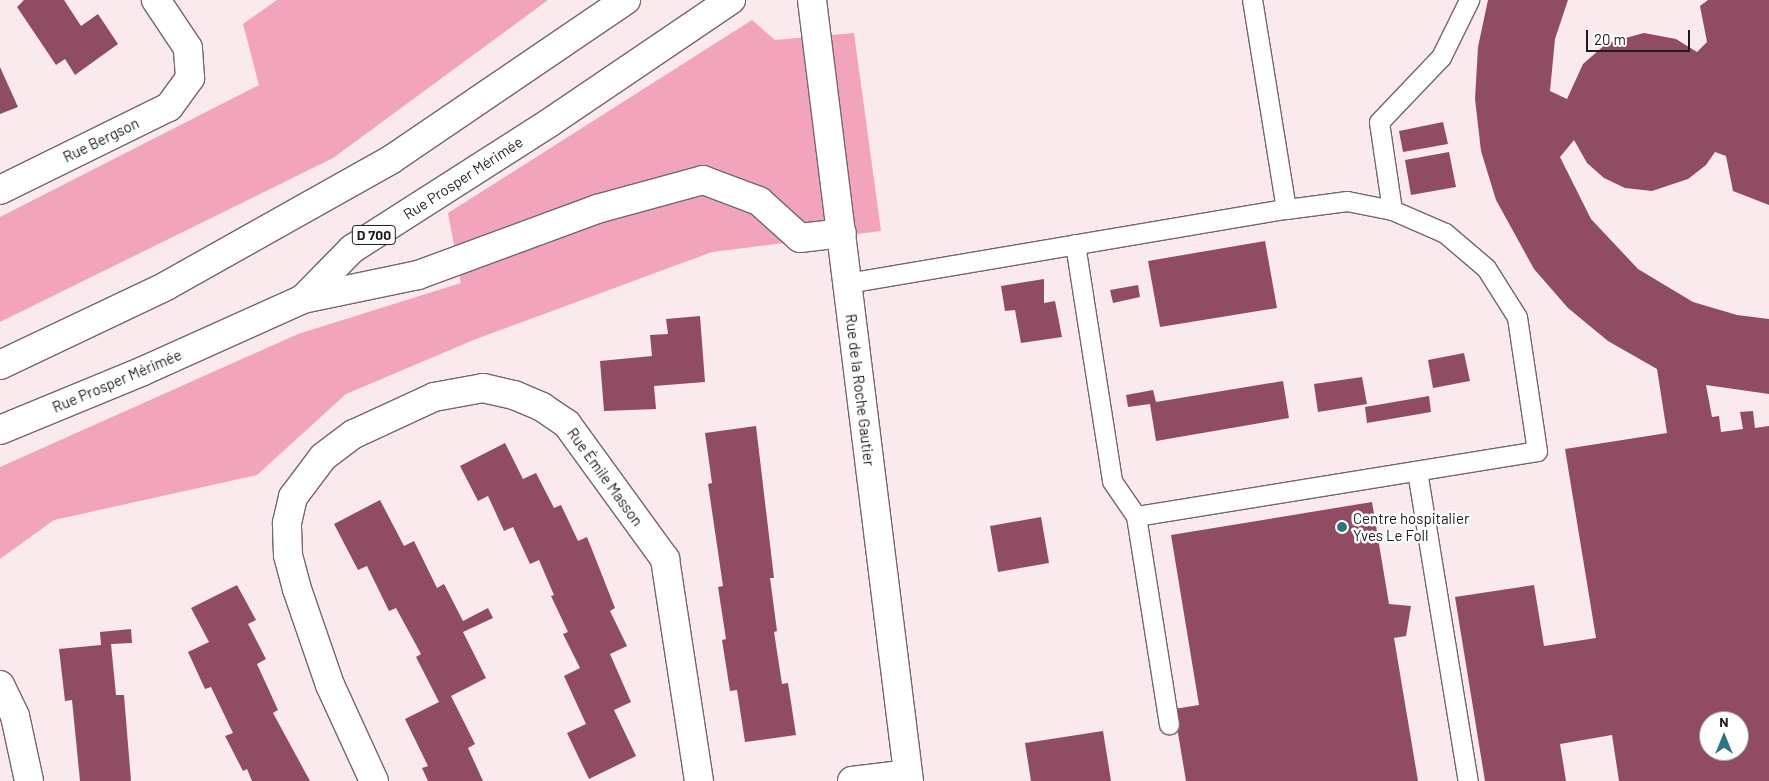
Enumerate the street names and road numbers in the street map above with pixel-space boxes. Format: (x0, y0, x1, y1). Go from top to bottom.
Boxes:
street label: Rue Bergson (60, 114, 142, 166)
street label: Rue Prosper Mérimée (400, 133, 526, 223)
road number: D 700 (352, 224, 396, 246)
street label: Rue de la Roche Gautier (842, 313, 878, 467)
street label: Rue Prosper Mérimée (50, 346, 184, 416)
street label: Rue Émile Masson (563, 424, 647, 530)

